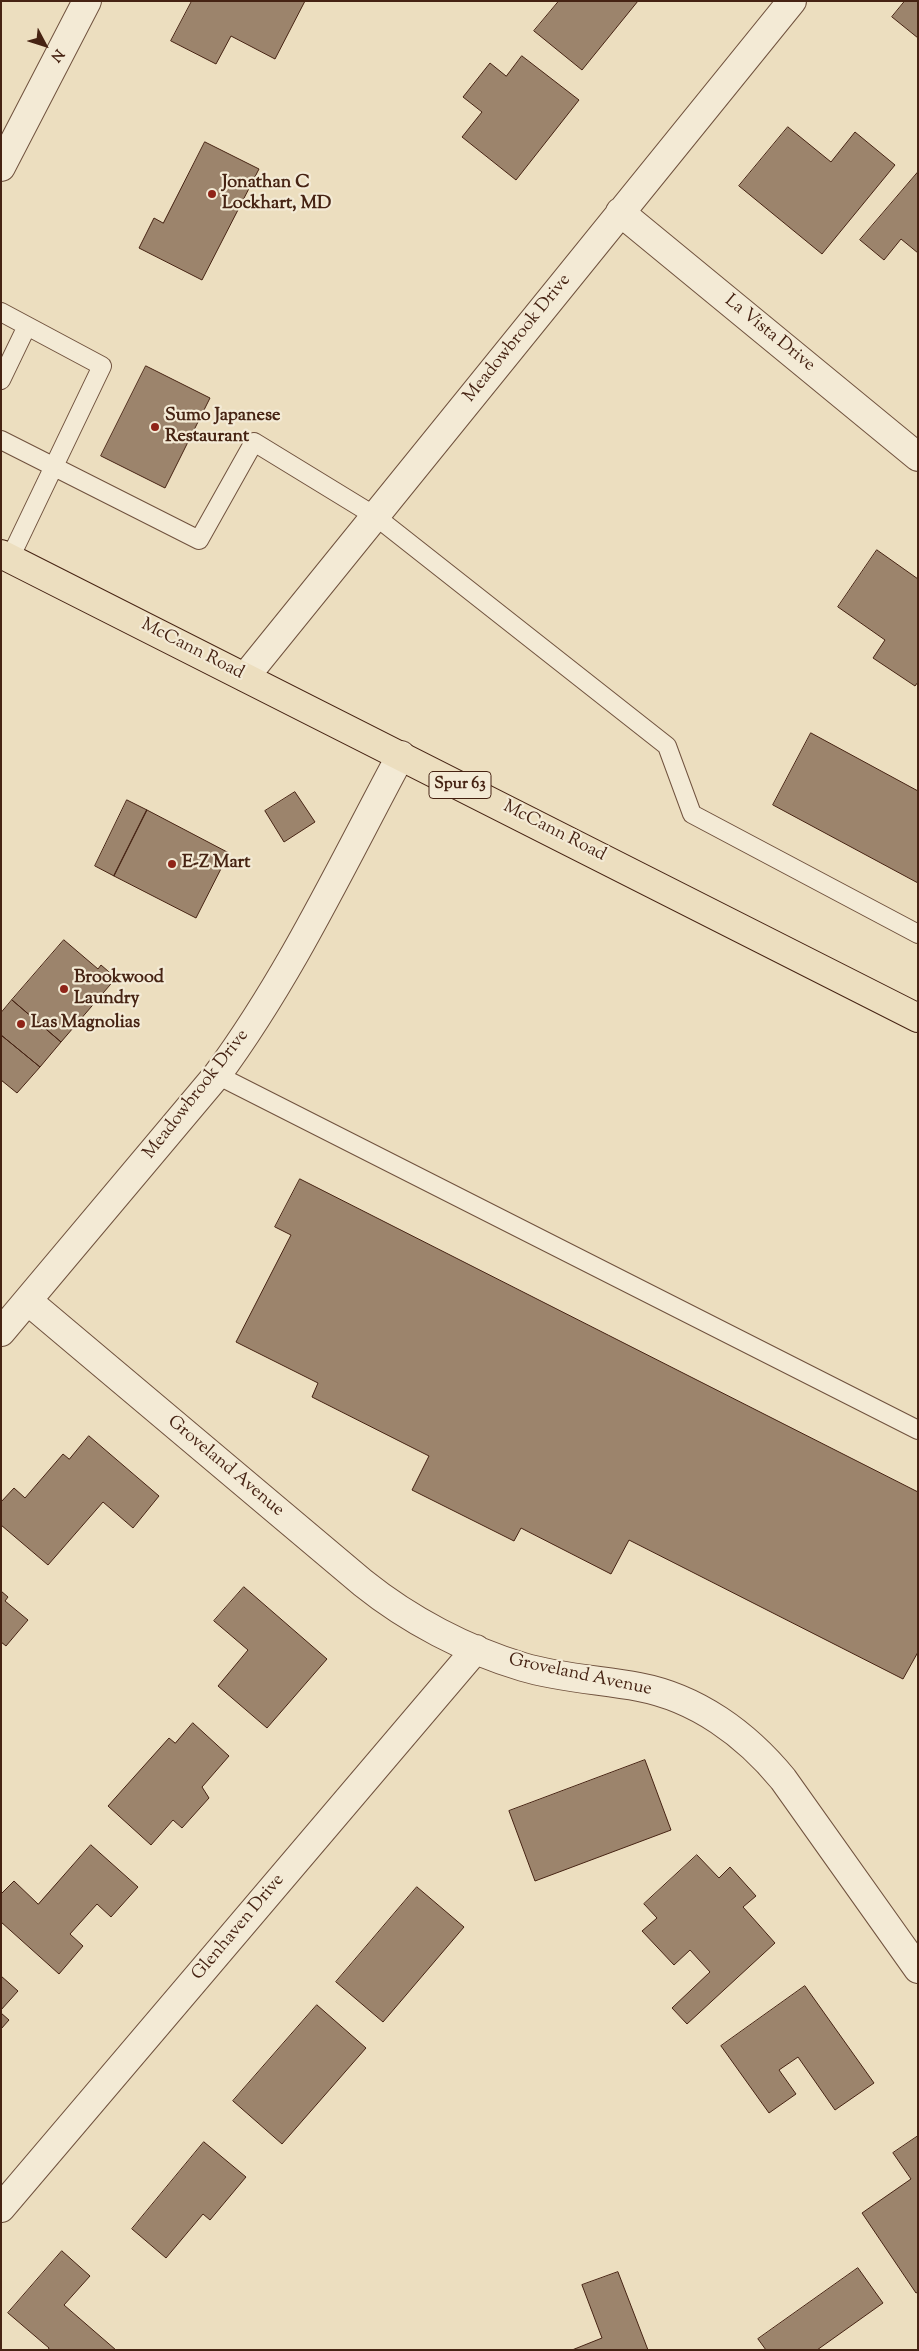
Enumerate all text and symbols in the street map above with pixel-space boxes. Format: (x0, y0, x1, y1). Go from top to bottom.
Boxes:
north arrow (20, 20, 70, 70)
text: N (45, 44, 68, 65)
place label: Jonathan C Lockhart, MD (222, 173, 331, 215)
marker: Jonathan C Lockhart, MD (206, 188, 218, 200)
street label: Meadowbrook Drive (460, 271, 576, 407)
street label: La Vista Drive (719, 291, 819, 377)
place label: Sumo Japanese Restaurant (165, 406, 280, 448)
marker: Sumo Japanese Restaurant (149, 421, 161, 433)
street label: McCann Road (137, 615, 247, 685)
road number: Spur 63 (429, 772, 491, 798)
street label: McCann Road (499, 797, 609, 867)
place label: E-Z Mart (182, 853, 250, 875)
marker: E-Z Mart (166, 858, 178, 870)
place label: Brookwood Laundry (74, 968, 164, 1011)
marker: Brookwood Laundry (58, 983, 70, 995)
place label: Las Magnolias (31, 1013, 140, 1035)
marker: Las Magnolias (15, 1018, 27, 1030)
street label: Meadowbrook Drive (140, 1026, 254, 1164)
street label: Groveland Avenue (162, 1412, 288, 1522)
street label: Groveland Avenue (506, 1650, 654, 1702)
street label: Glenhaven Drive (188, 1870, 290, 1986)

